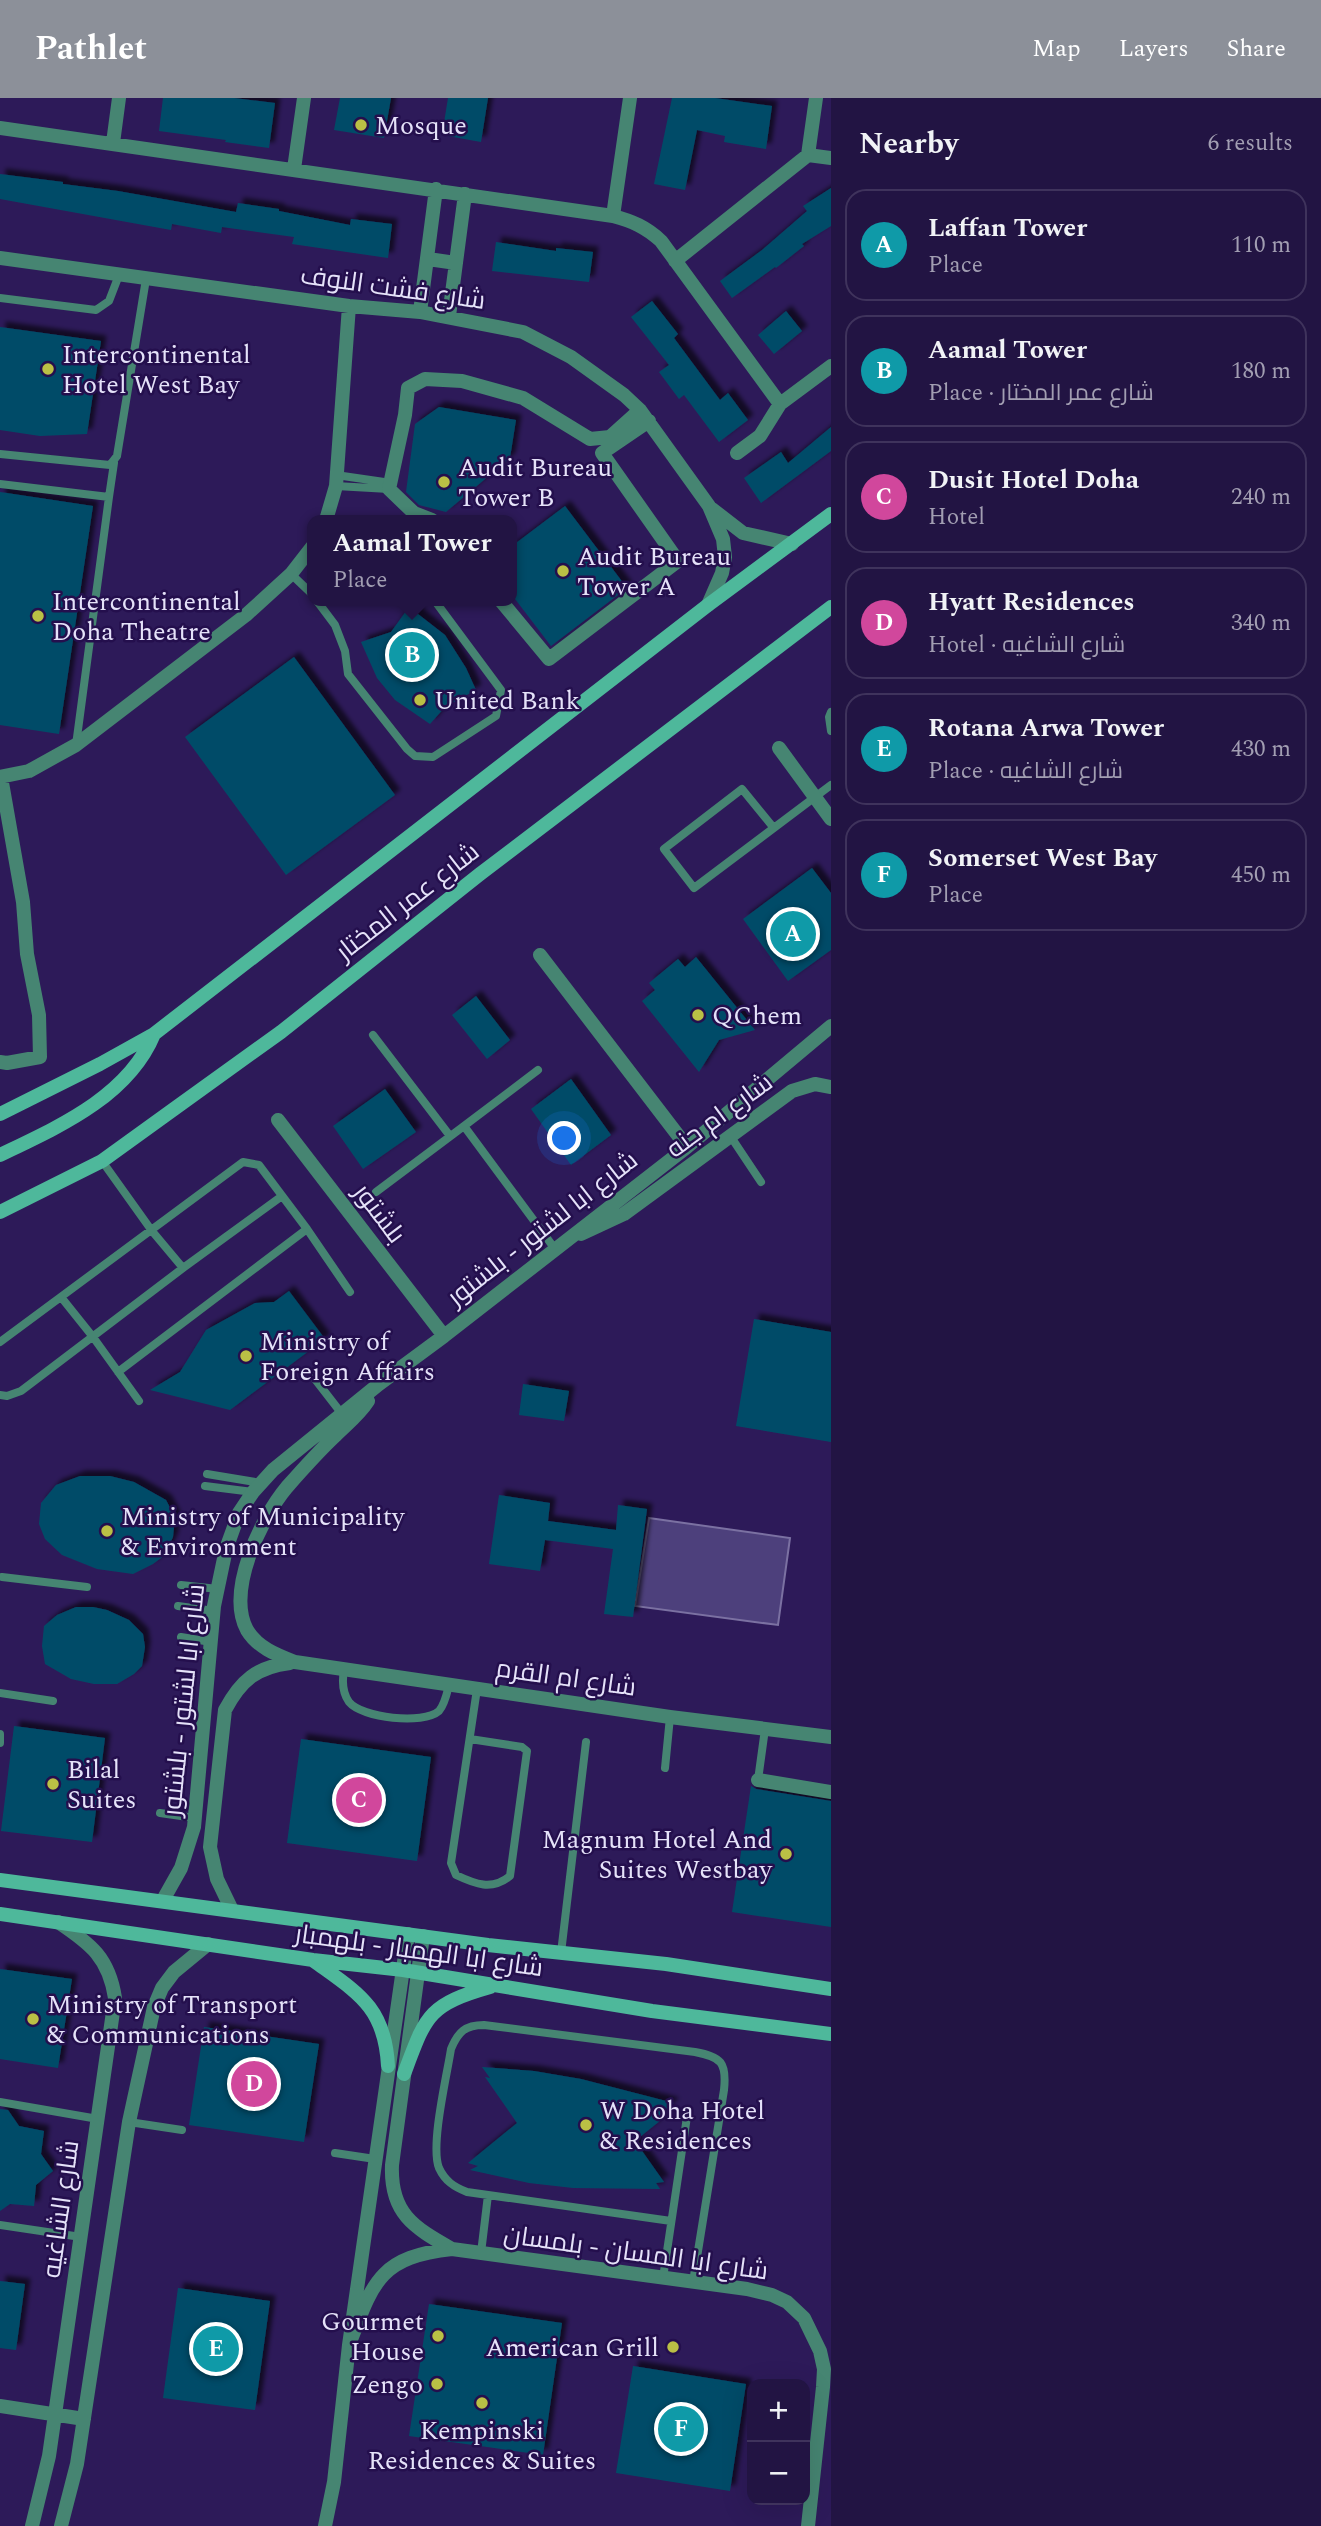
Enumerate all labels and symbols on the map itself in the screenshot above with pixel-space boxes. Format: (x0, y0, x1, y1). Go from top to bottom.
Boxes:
place label: Mosque (375, 106, 467, 146)
marker: Mosque (353, 117, 369, 133)
street label: شارع فشت النوف (298, 255, 488, 321)
place label: Intercontinental Hotel West Bay (62, 335, 251, 405)
marker: Intercontinental Hotel West Bay (40, 361, 56, 377)
place label: Audit Bureau Tower B (458, 448, 612, 518)
marker: Audit Bureau Tower B (436, 474, 452, 490)
place label: Audit Bureau Tower A (577, 537, 731, 607)
marker: Audit Bureau Tower A (555, 563, 571, 579)
place label: Intercontinental Doha Theatre (52, 582, 241, 652)
marker: Intercontinental Doha Theatre (30, 608, 46, 624)
pin: B (389, 629, 435, 681)
place label: United Bank (434, 681, 580, 721)
marker: United Bank (412, 692, 428, 708)
street label: شارع عمر المختار (325, 833, 488, 972)
pin: A (770, 908, 816, 960)
place label: QChem (712, 996, 802, 1036)
marker: QChem (690, 1007, 706, 1023)
street label: شارع ام جنه (658, 1063, 781, 1168)
your location (547, 1121, 581, 1155)
street label: شارع ابا لشتور - بلشتور (437, 1141, 647, 1318)
street label: بلشتور (342, 1173, 415, 1252)
place label: Ministry of Foreign Affairs (260, 1322, 435, 1392)
marker: Ministry of Foreign Affairs (238, 1348, 254, 1364)
place label: Ministry of Municipality & Environment (121, 1497, 406, 1567)
marker: Ministry of Municipality & Environment (99, 1523, 115, 1539)
street label: شارع ابا لشتور - بلشتور (152, 1582, 216, 1820)
street label: شارع ام القرم (493, 1648, 639, 1708)
place label: Bilal Suites (67, 1750, 137, 1820)
pin: C (336, 1774, 382, 1826)
marker: Bilal Suites (45, 1776, 61, 1792)
place label: Magnum Hotel And Suites Westbay (542, 1820, 774, 1890)
marker: Magnum Hotel And Suites Westbay (778, 1846, 794, 1862)
street label: شارع ابا الهمبار - بلهمبار (290, 1913, 546, 1988)
place label: Ministry of Transport & Communications (47, 1985, 297, 2055)
marker: Ministry of Transport & Communications (25, 2011, 41, 2027)
pin: D (231, 2058, 277, 2110)
place label: W Doha Hotel & Residences (600, 2091, 765, 2161)
marker: W Doha Hotel & Residences (578, 2117, 594, 2133)
street label: شارع الشاغيه (32, 2137, 90, 2281)
street label: شارع ابا المسان - بلمسان (501, 2215, 771, 2291)
place label: Gourmet House (321, 2302, 424, 2372)
pin: E (193, 2323, 239, 2375)
marker: Gourmet House (430, 2328, 446, 2344)
place label: American Grill (486, 2328, 659, 2368)
marker: American Grill (665, 2339, 681, 2355)
place label: Zengo (351, 2365, 423, 2405)
marker: Zengo (429, 2376, 445, 2392)
marker: Kempinski Residences & Suites (474, 2395, 490, 2411)
pin: F (658, 2403, 704, 2455)
place label: Kempinski Residences & Suites (368, 2411, 596, 2481)

